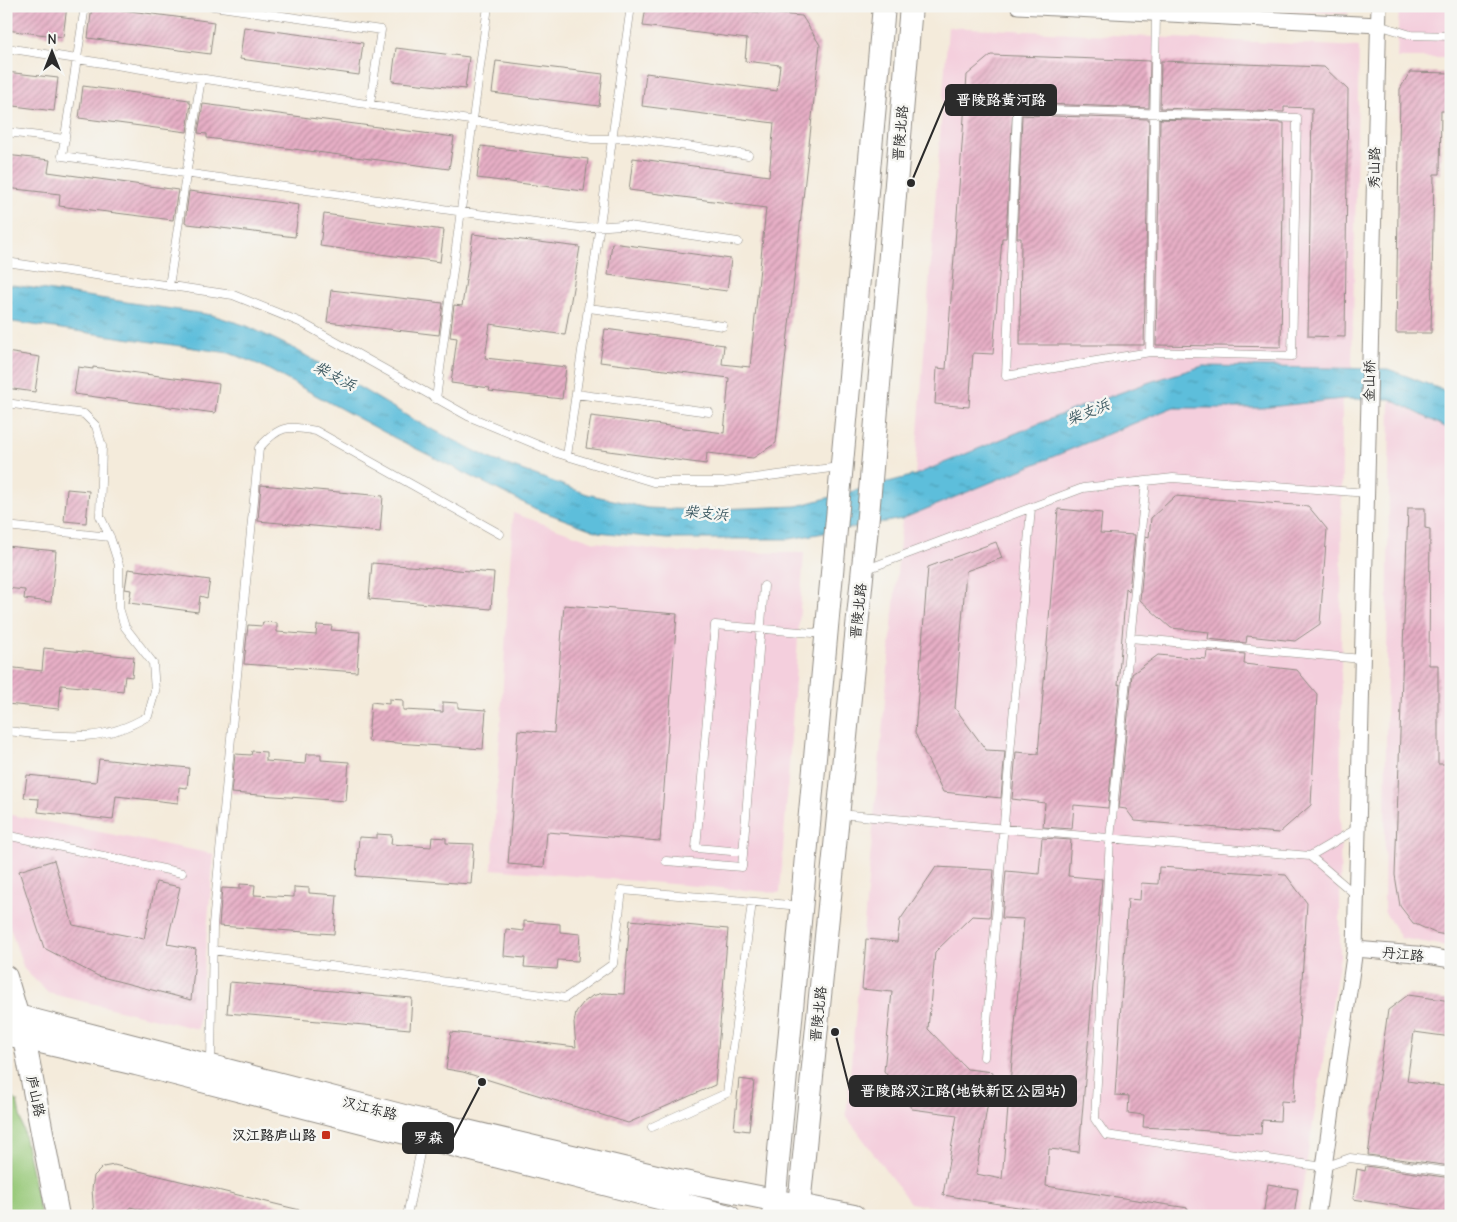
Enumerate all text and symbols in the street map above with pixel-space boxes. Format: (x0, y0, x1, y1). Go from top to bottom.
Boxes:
north arrow (28, 28, 78, 78)
text: N (47, 31, 57, 48)
callout: 晋陵路黄河路 (946, 85, 1056, 115)
text: 晋陵路黄河路 (956, 91, 1046, 109)
street label: 晋陵北路 (890, 104, 911, 162)
street label: 秀山路 (1366, 147, 1383, 189)
water label: 柴支浜 (311, 357, 360, 395)
street label: 金山桥 (1361, 360, 1378, 402)
water label: 柴支浜 (1064, 395, 1113, 429)
water label: 柴支浜 (683, 502, 730, 524)
street label: 晋陵北路 (847, 582, 870, 640)
street label: 丹江路 (1381, 944, 1425, 965)
street label: 晋陵北路 (807, 985, 830, 1043)
street label: 庐山路 (23, 1074, 48, 1118)
callout: 晋陵路汉江路(地铁新区公园站) (850, 1076, 1076, 1106)
text: 晋陵路汉江路(地铁新区公园站) (860, 1082, 1066, 1100)
street label: 汉江东路 (341, 1093, 399, 1124)
callout: 罗森 (403, 1123, 453, 1153)
place label: 汉江路庐山路 (232, 1127, 316, 1144)
marker: 汉江路庐山路 (320, 1129, 332, 1141)
text: 罗森 (413, 1129, 443, 1147)

